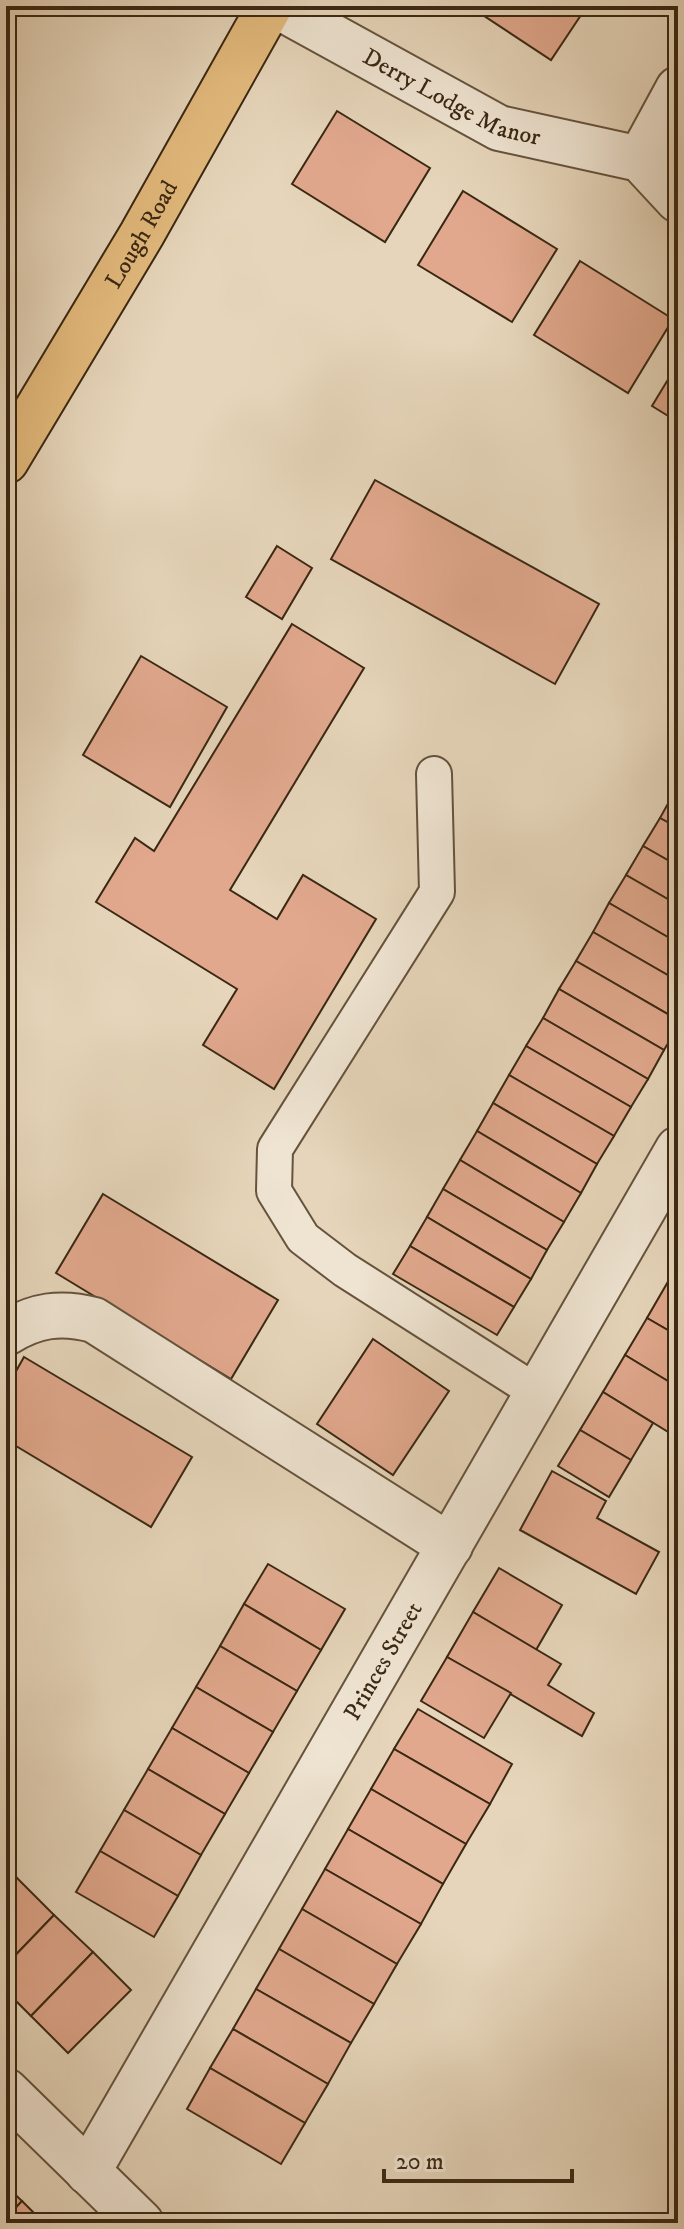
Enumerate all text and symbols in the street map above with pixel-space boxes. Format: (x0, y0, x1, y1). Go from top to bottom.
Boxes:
street label: Derry Lodge Manor (357, 42, 543, 153)
street label: Lough Road (99, 175, 185, 294)
street label: Princes Street (338, 1597, 430, 1726)
scale bar (384, 2133, 572, 2183)
text: 20 m (396, 2147, 444, 2177)

